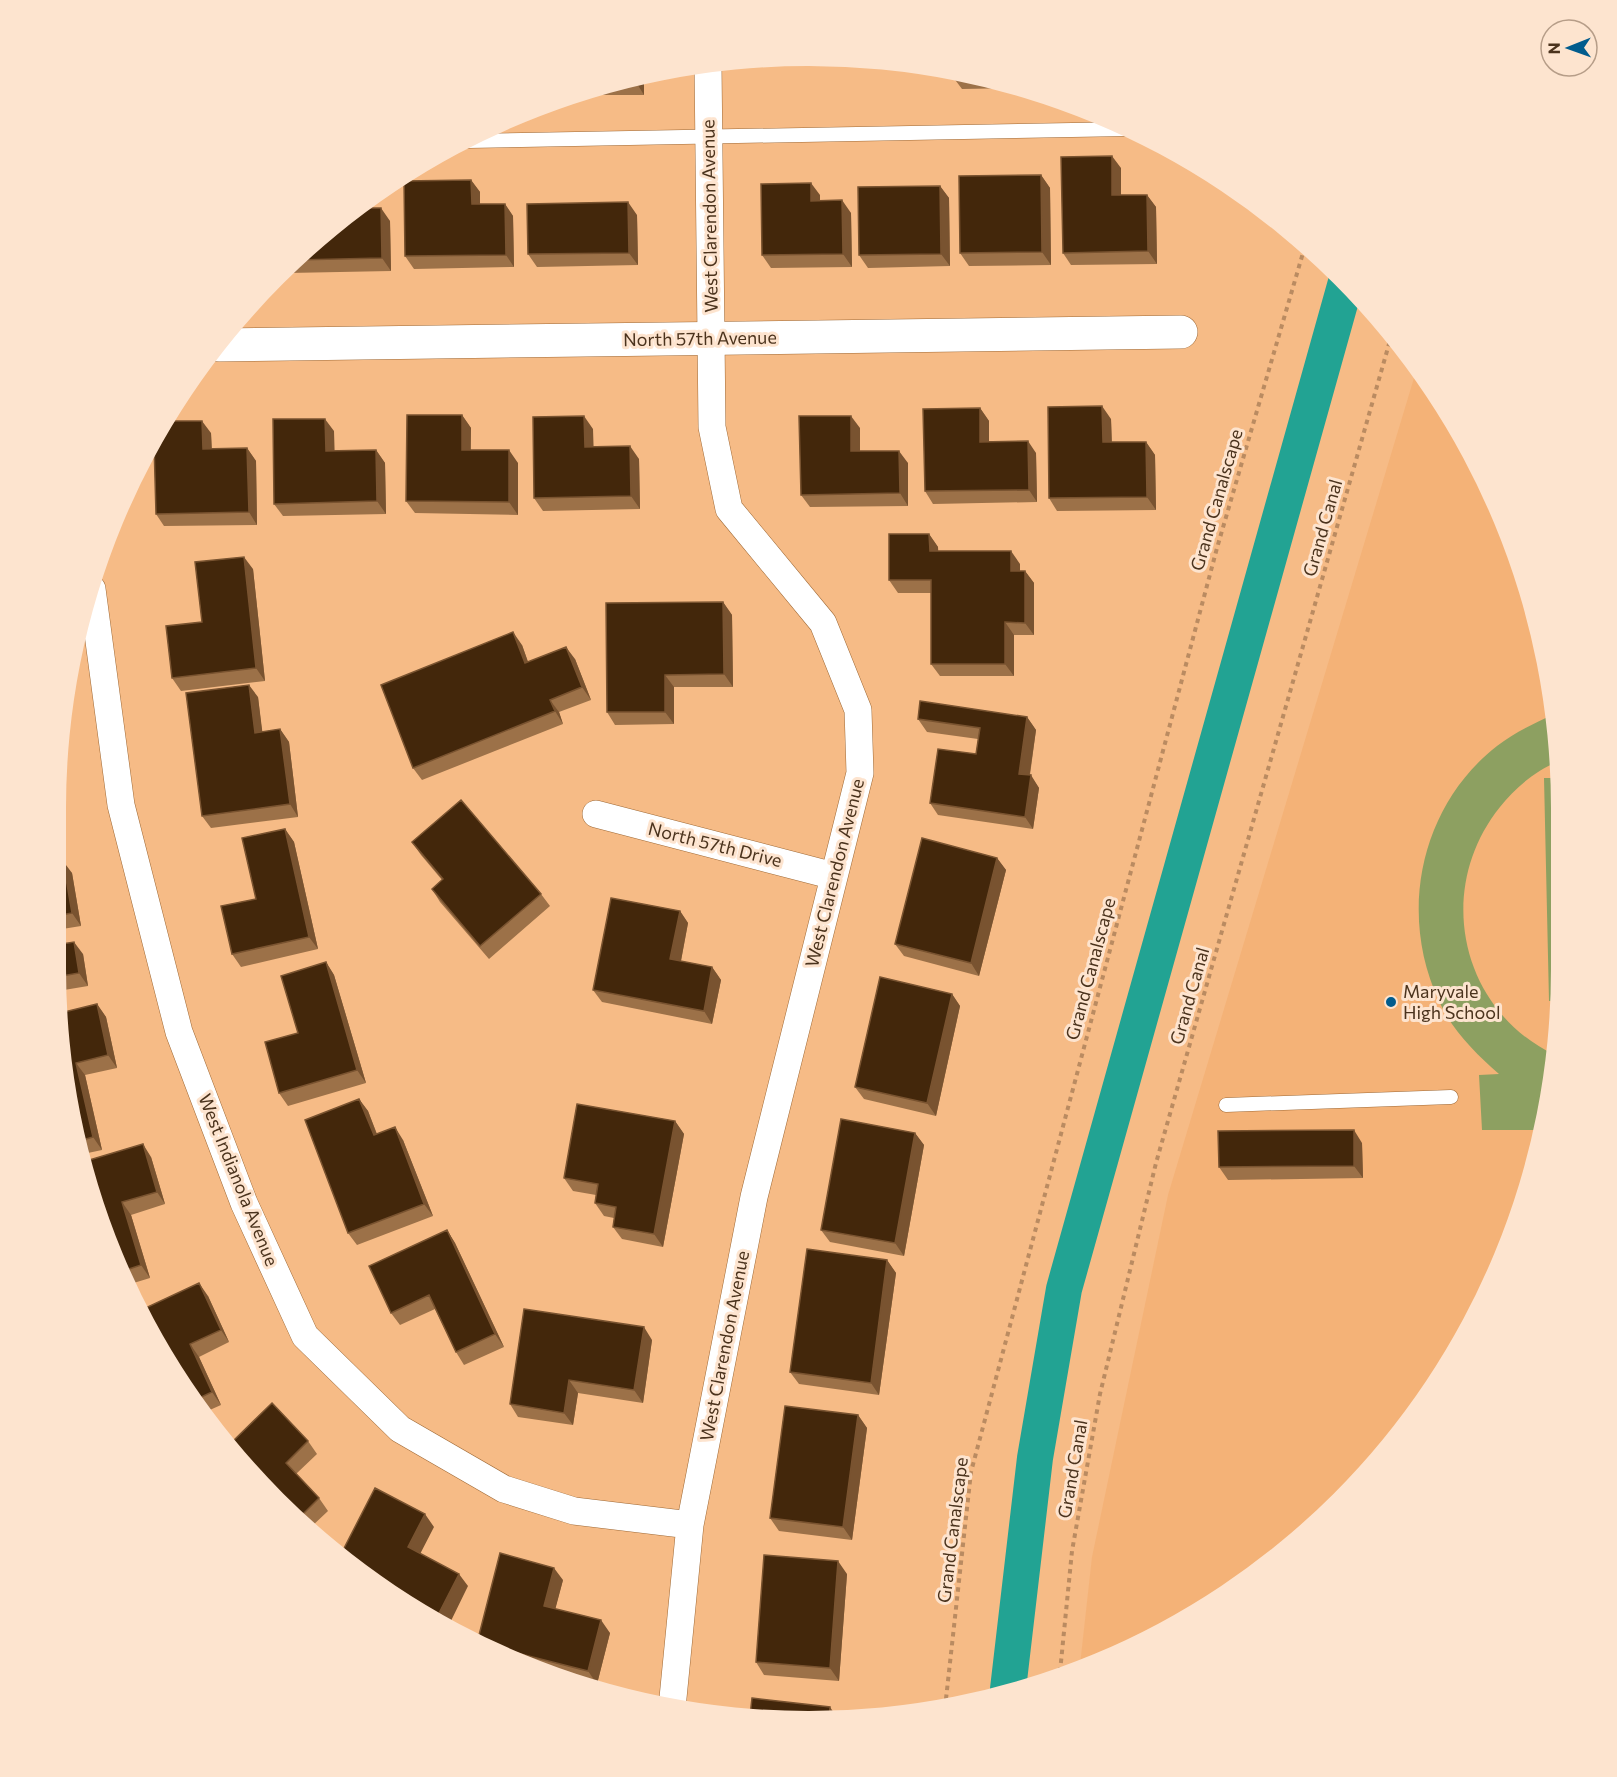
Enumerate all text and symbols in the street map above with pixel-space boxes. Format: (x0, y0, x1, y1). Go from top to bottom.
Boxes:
north arrow (1539, 18, 1599, 78)
text: N (1544, 42, 1563, 54)
street label: West Clarendon Avenue (696, 119, 722, 313)
street label: North 57th Avenue (623, 326, 777, 350)
street label: Grand Canalscape (1185, 426, 1247, 573)
street label: Grand Canal (1298, 477, 1346, 579)
street label: West Clarendon Avenue (800, 776, 868, 969)
street label: North 57th Drive (646, 817, 784, 871)
street label: Grand Canalscape (1060, 895, 1120, 1042)
street label: Grand Canal (1165, 945, 1213, 1047)
place label: Maryvale High School (1403, 980, 1501, 1023)
marker: Maryvale High School (1384, 995, 1398, 1009)
street label: West Indianola Avenue (194, 1090, 284, 1269)
street label: West Clarendon Avenue (695, 1249, 753, 1443)
street label: Grand Canal (1053, 1418, 1092, 1520)
street label: Grand Canalscape (932, 1456, 972, 1604)

